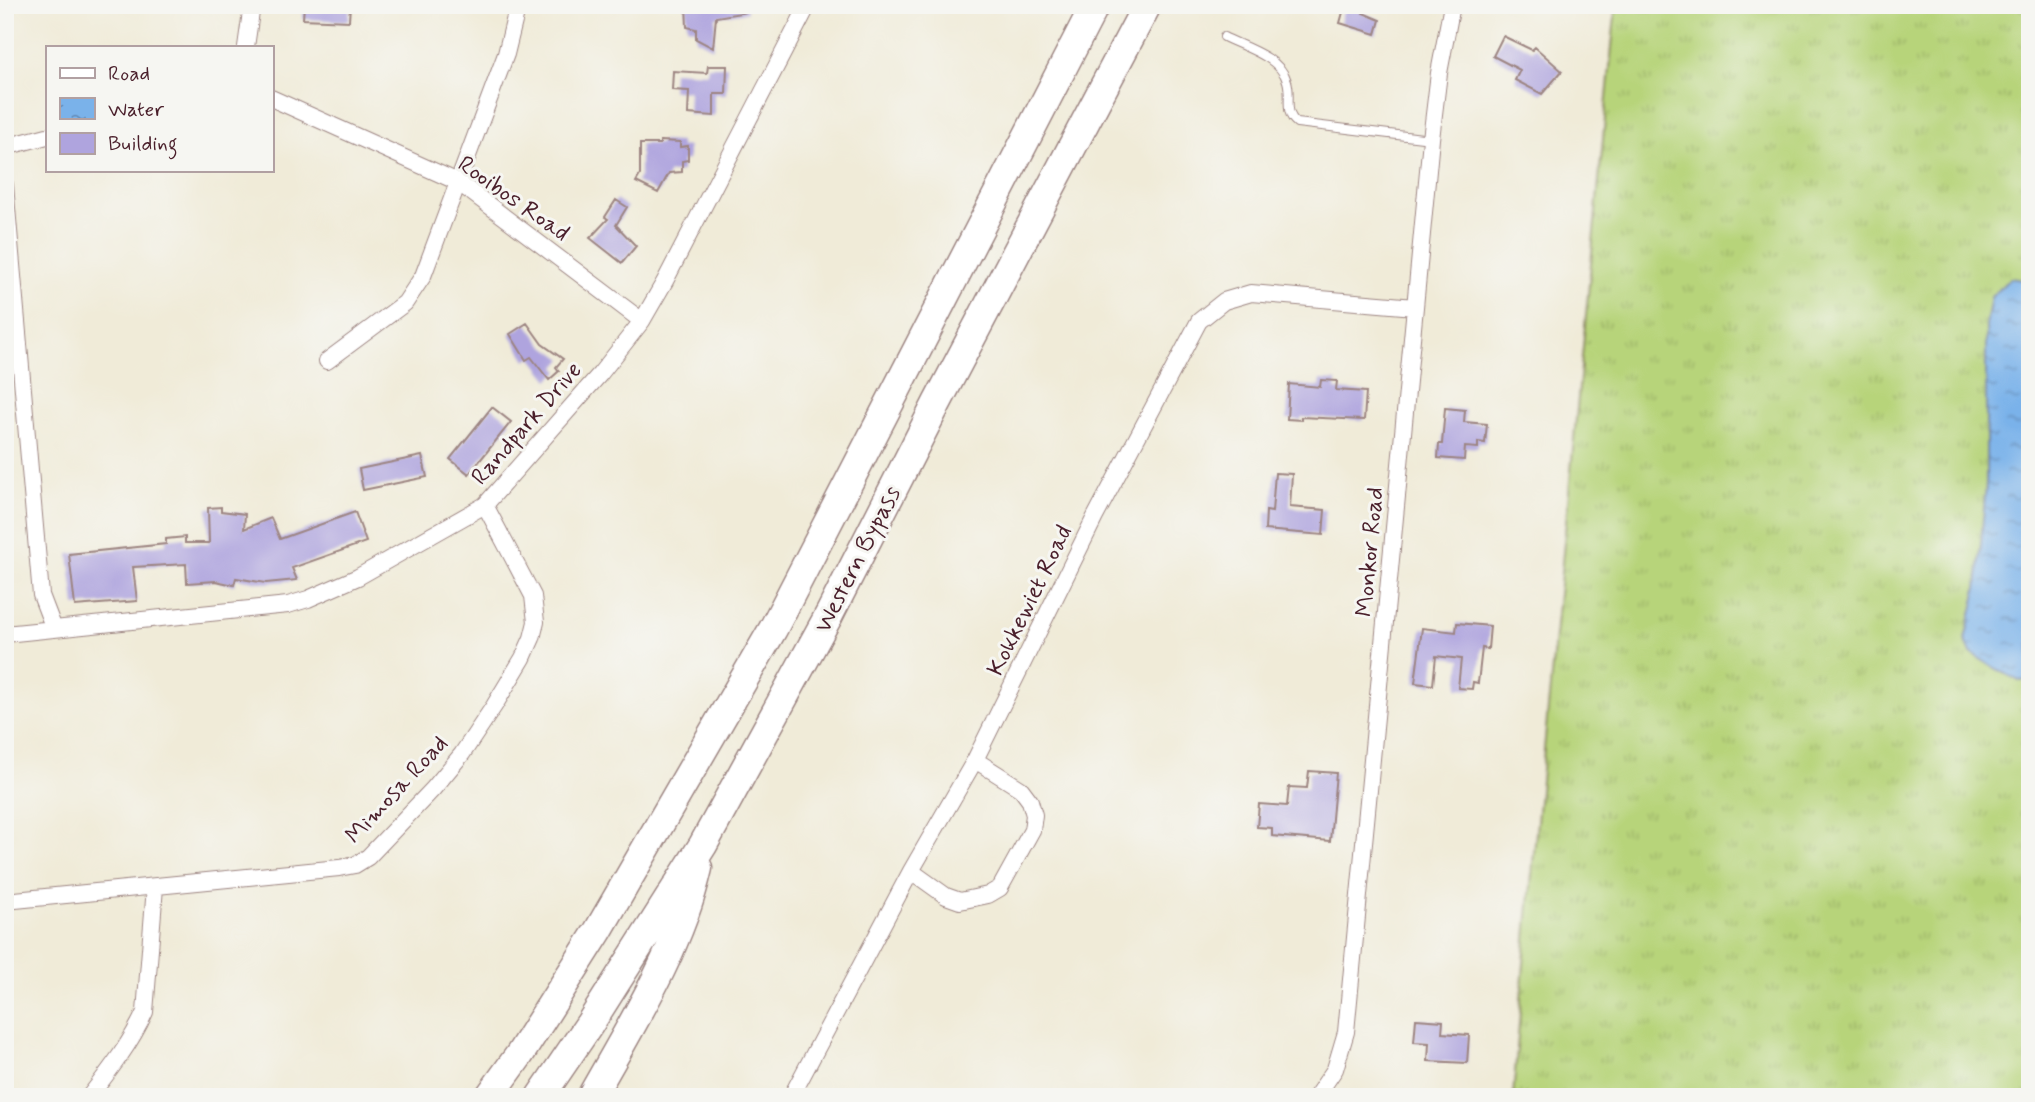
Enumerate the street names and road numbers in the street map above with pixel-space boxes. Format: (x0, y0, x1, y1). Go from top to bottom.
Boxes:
street label: Rooibos Road (451, 149, 575, 249)
street label: Randpark Drive (465, 356, 589, 492)
street label: Western Bypass (808, 481, 909, 638)
street label: Monkor Road (1349, 486, 1392, 618)
street label: Kokkewiet Road (980, 520, 1080, 681)
street label: Mimosa Road (339, 729, 455, 851)

